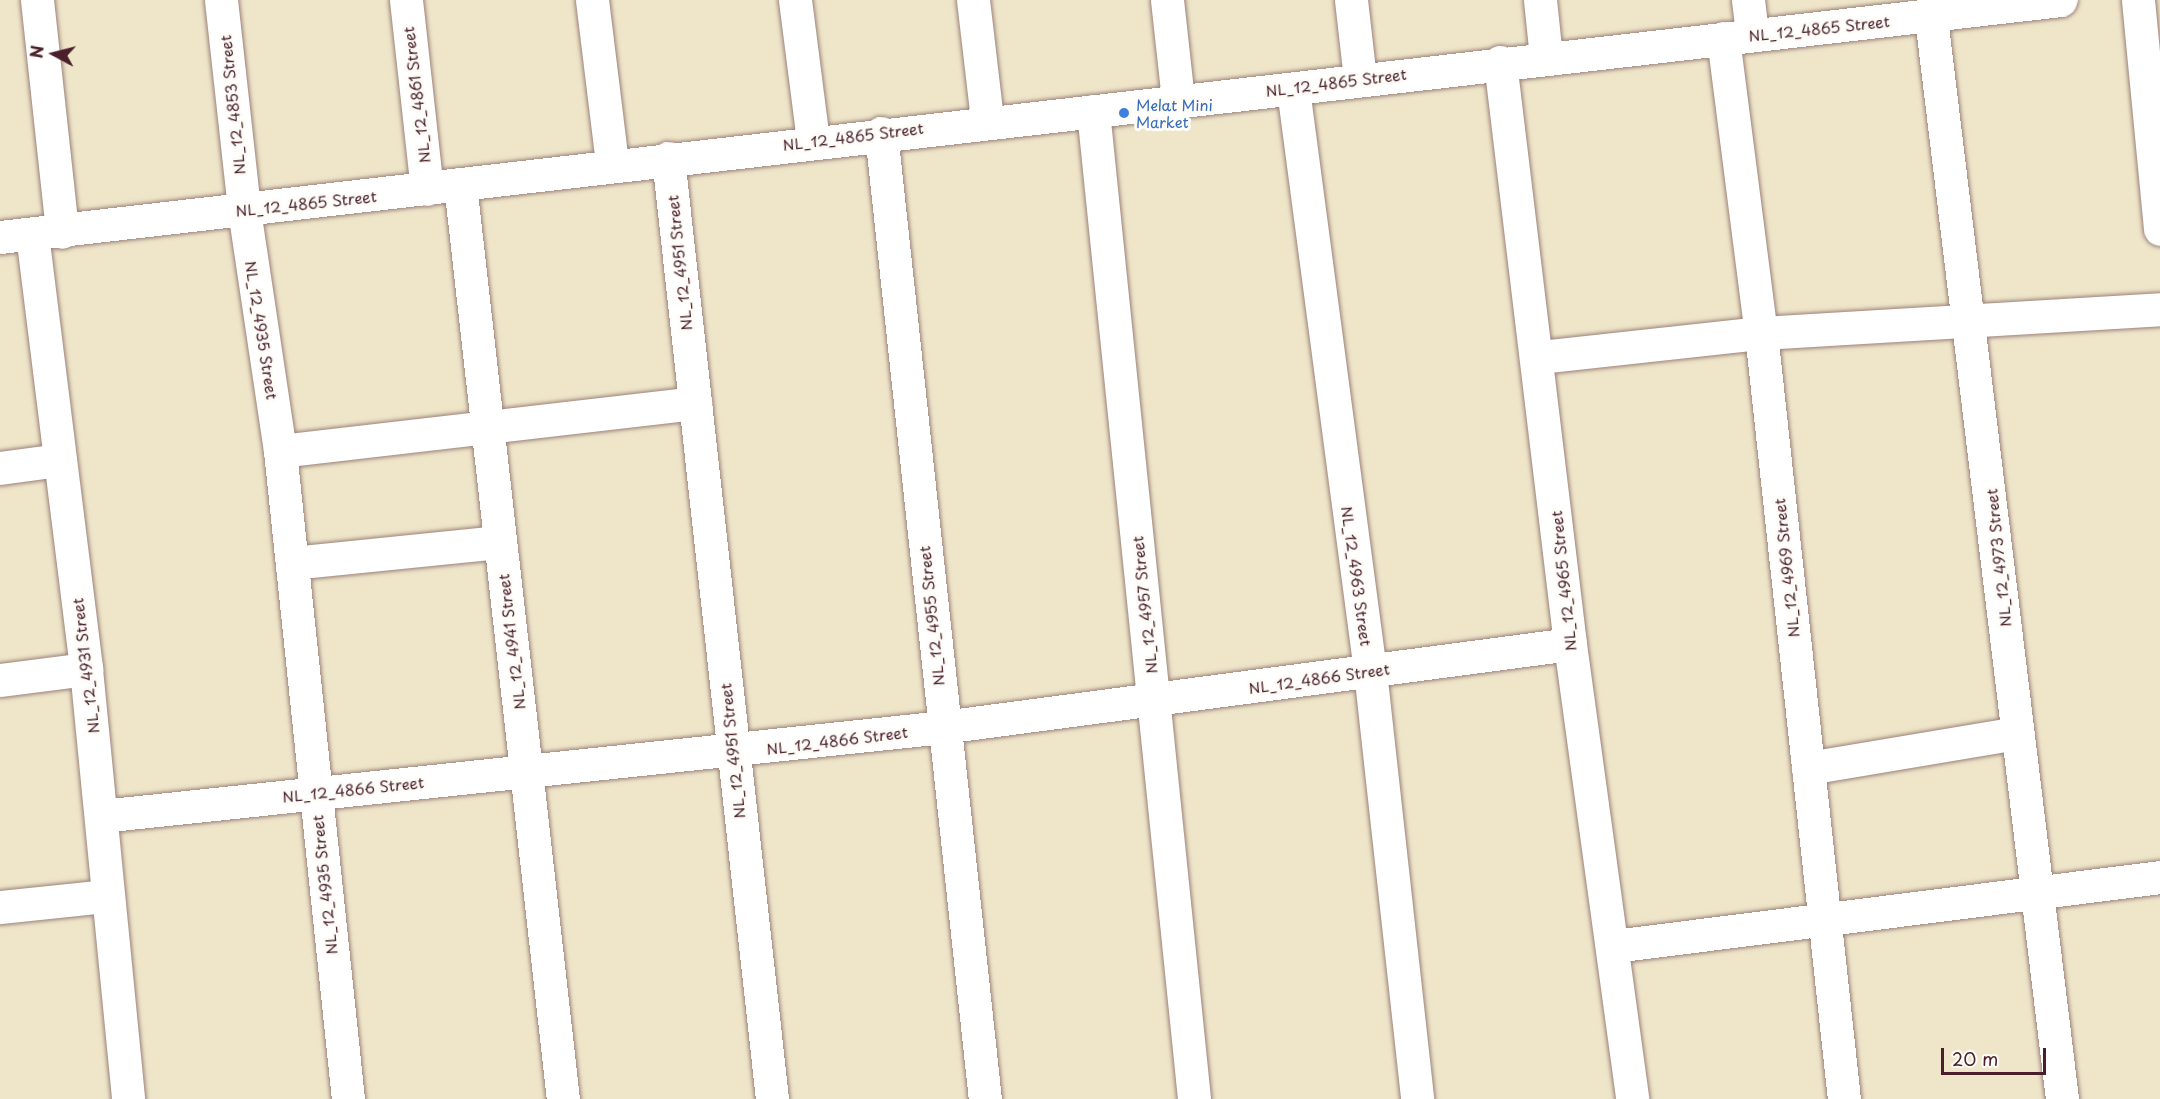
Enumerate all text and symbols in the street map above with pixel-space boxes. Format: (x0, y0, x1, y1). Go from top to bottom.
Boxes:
street label: NL_12_4865 Street (1748, 12, 1890, 44)
north arrow (24, 24, 84, 84)
street label: NL_12_4861 Street (399, 25, 433, 165)
street label: NL_12_4853 Street (216, 34, 248, 176)
text: N (23, 44, 49, 60)
street label: NL_12_4865 Street (1265, 64, 1407, 100)
place label: Melat Mini Market (1136, 95, 1213, 130)
marker: Melat Mini Market (1117, 106, 1131, 120)
street label: NL_12_4865 Street (782, 118, 924, 154)
street label: NL_12_4865 Street (235, 187, 377, 219)
street label: NL_12_4951 Street (663, 194, 695, 332)
street label: NL_12_4935 Street (242, 259, 282, 401)
street label: NL_12_4973 Street (1982, 488, 2014, 628)
street label: NL_12_4969 Street (1770, 497, 1802, 639)
street label: NL_12_4963 Street (1338, 505, 1376, 647)
street label: NL_12_4965 Street (1547, 510, 1579, 652)
street label: NL_12_4957 Street (1128, 535, 1160, 675)
street label: NL_12_4955 Street (915, 545, 947, 687)
street label: NL_12_4941 Street (494, 573, 528, 711)
street label: NL_12_4931 Street (68, 597, 102, 735)
street label: NL_12_4866 Street (1248, 659, 1390, 697)
street label: NL_12_4951 Street (716, 682, 748, 820)
street label: NL_12_4866 Street (766, 722, 908, 758)
street label: NL_12_4866 Street (282, 773, 424, 805)
street label: NL_12_4935 Street (308, 814, 340, 956)
scale bar (1944, 1036, 2049, 1074)
text: 20 m (1952, 1045, 1998, 1072)

